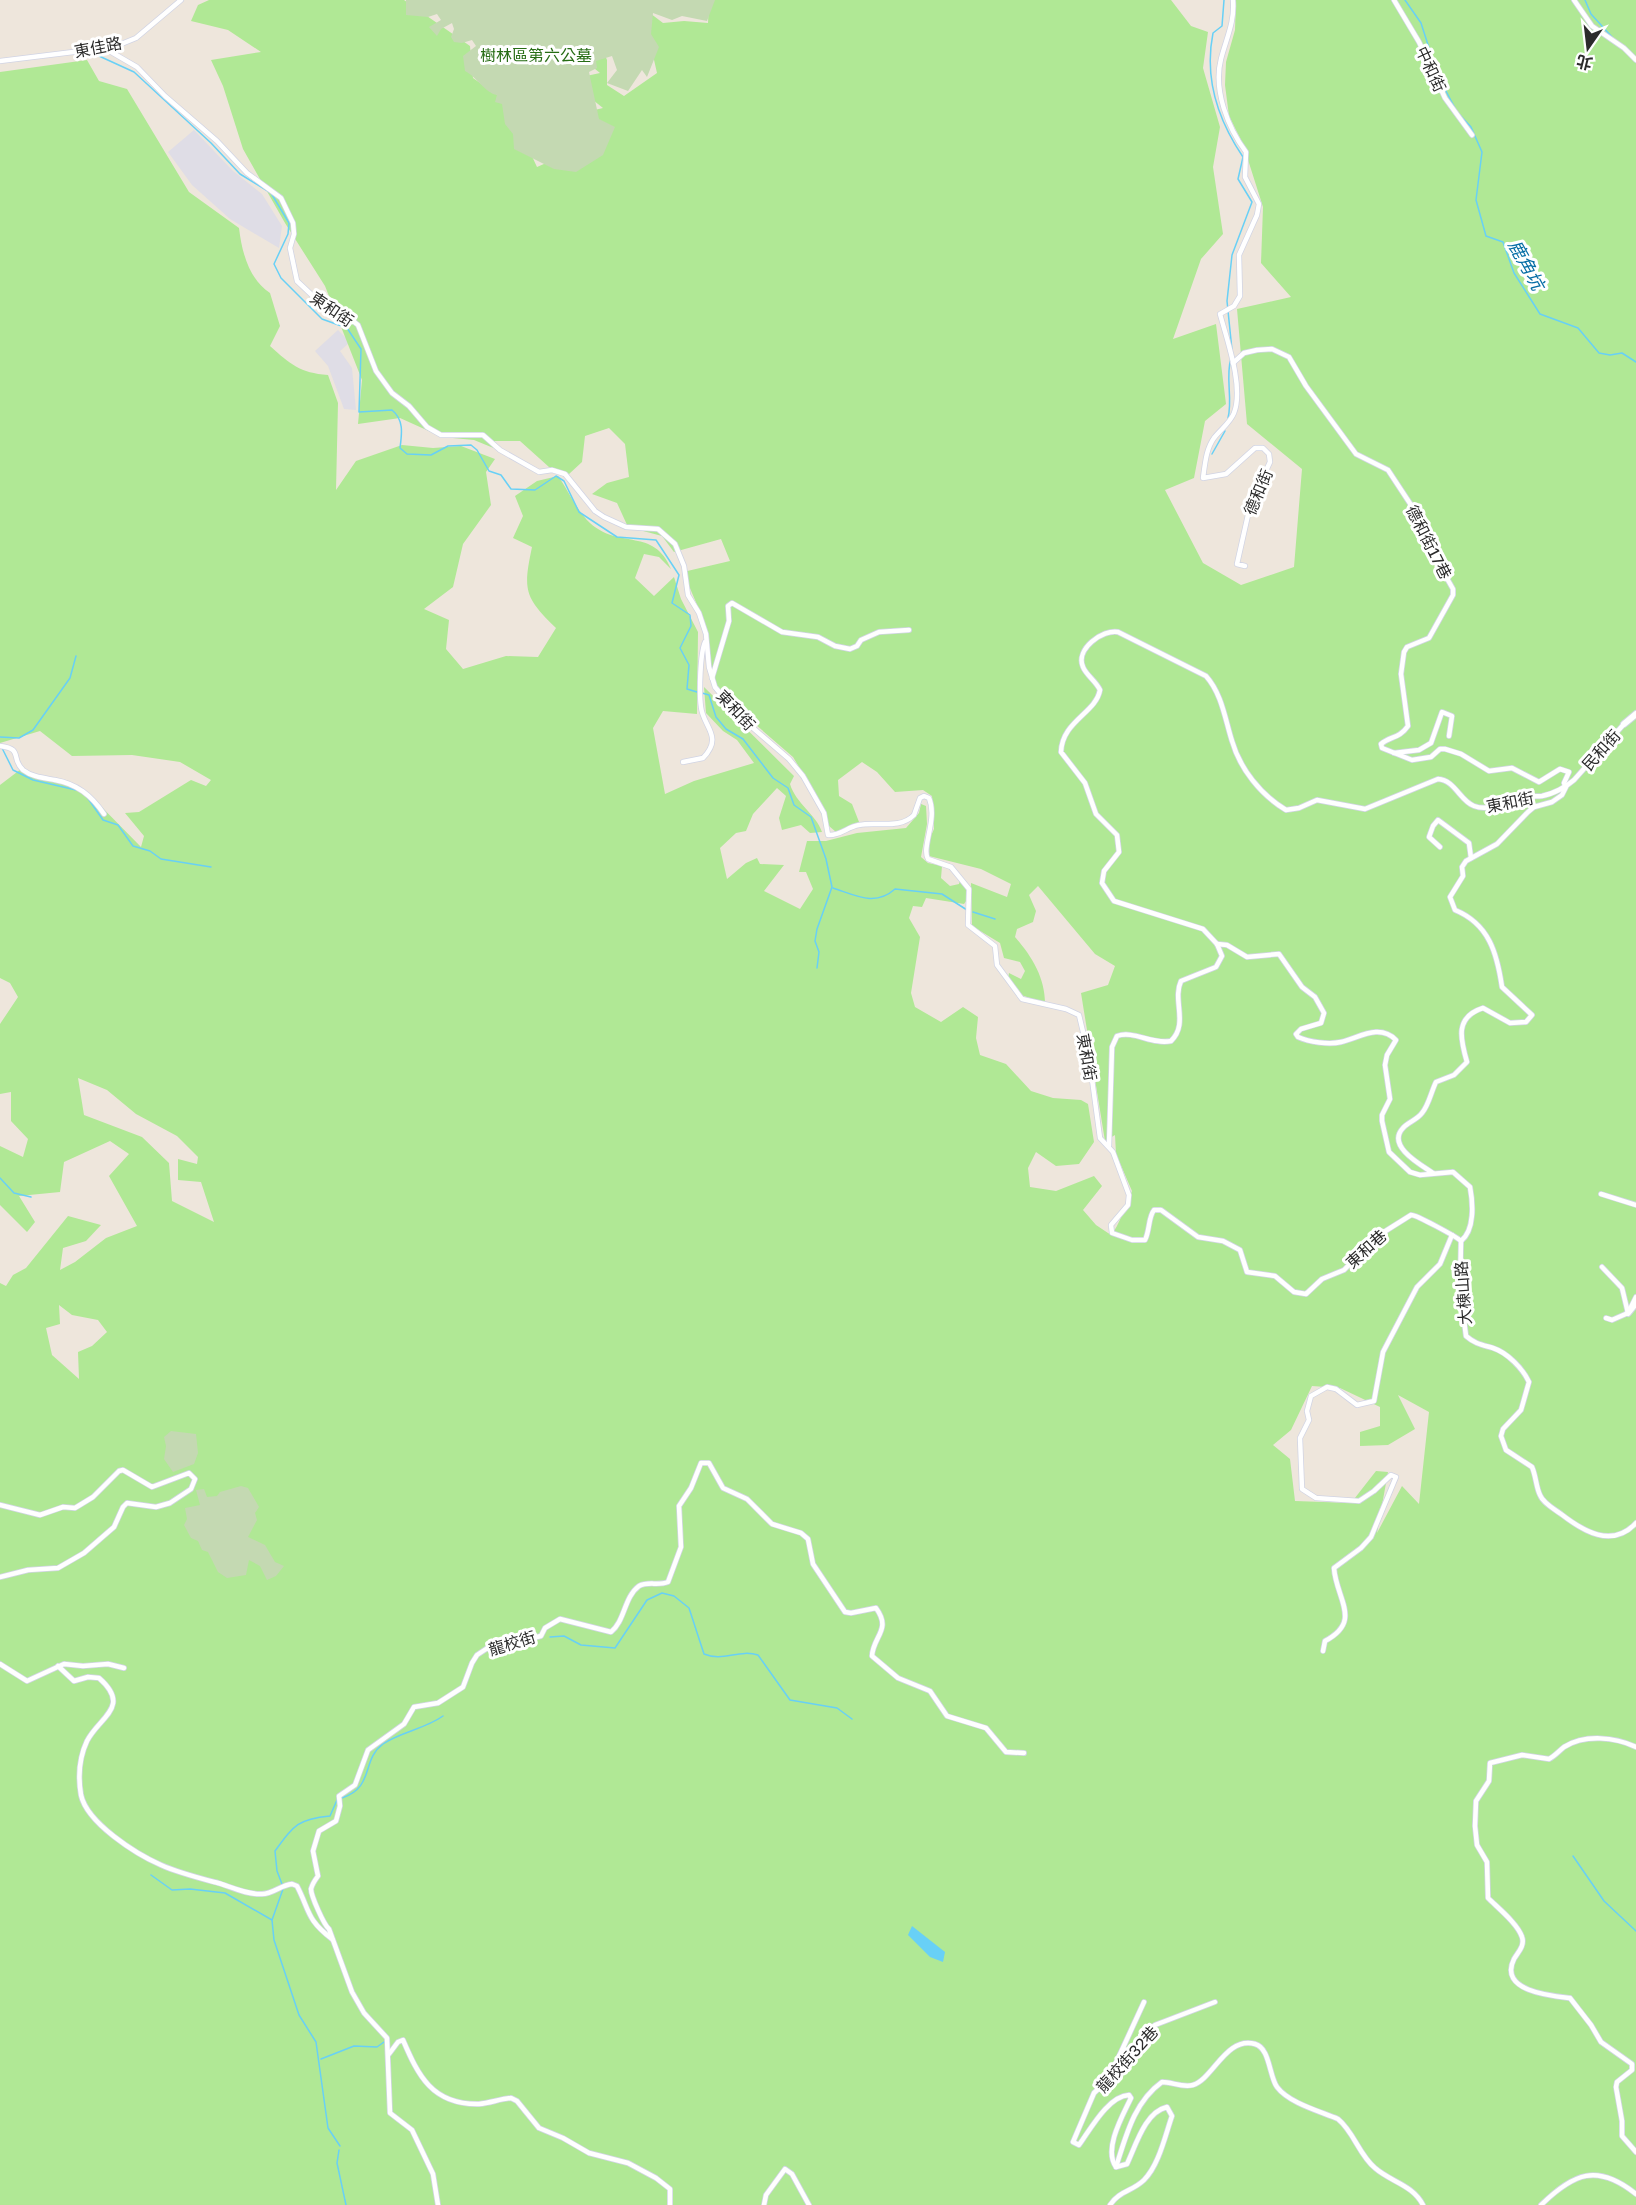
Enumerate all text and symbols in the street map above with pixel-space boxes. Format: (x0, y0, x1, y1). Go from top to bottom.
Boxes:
north arrow (1558, 18, 1618, 78)
street label: 東佳路 (73, 33, 123, 61)
street label: 中和街 (1412, 43, 1450, 95)
park label: 樹林區第六公墓 (480, 45, 592, 65)
text: 北 (1574, 51, 1595, 74)
water label: 鹿角坑 (1504, 236, 1551, 296)
street label: 東和街 (307, 287, 357, 331)
street label: 德和街 (1239, 466, 1277, 518)
street label: 德和街17巷 (1402, 502, 1456, 582)
street label: 東和街 (712, 686, 760, 734)
street label: 民和街 (1578, 725, 1624, 775)
street label: 東和街 (1485, 788, 1535, 816)
street label: 東和街 (1073, 1032, 1101, 1082)
street label: 東和巷 (1341, 1226, 1391, 1272)
street label: 大棟山路 (1451, 1260, 1475, 1326)
street label: 龍校街 (486, 1626, 538, 1660)
street label: 龍校街32巷 (1092, 2022, 1162, 2096)

